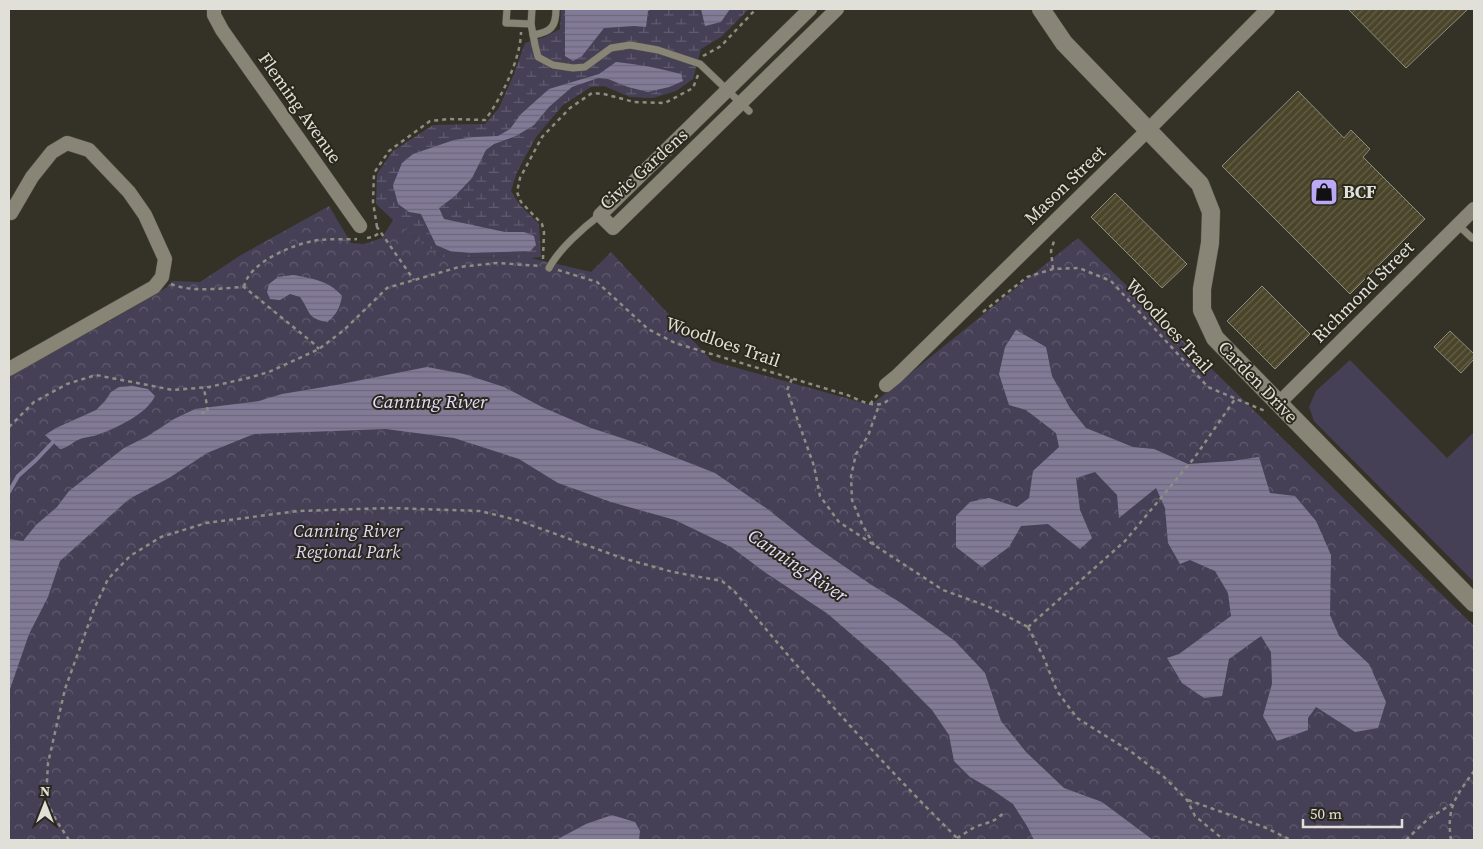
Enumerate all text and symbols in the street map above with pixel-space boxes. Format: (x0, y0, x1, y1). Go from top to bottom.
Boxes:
street label: Fleming Avenue (253, 47, 348, 168)
street label: Civic Gardens (594, 122, 693, 215)
street label: Mason Street (1018, 139, 1111, 230)
shop icon: BCF (1309, 177, 1339, 207)
place label: BCF (1343, 179, 1377, 204)
street label: Richmond Street (1306, 235, 1419, 348)
street label: Woodloes Trail (1120, 273, 1219, 379)
street label: Woodloes Trail (662, 310, 784, 373)
street label: Carden Drive (1213, 335, 1304, 428)
water label: Canning River (373, 388, 489, 414)
park label: Canning River Regional Park (294, 518, 403, 564)
water label: Canning River (743, 522, 854, 609)
north arrow (20, 779, 70, 829)
text: N (40, 781, 50, 801)
scale bar (1303, 796, 1402, 828)
text: 50 m (1310, 803, 1342, 824)

